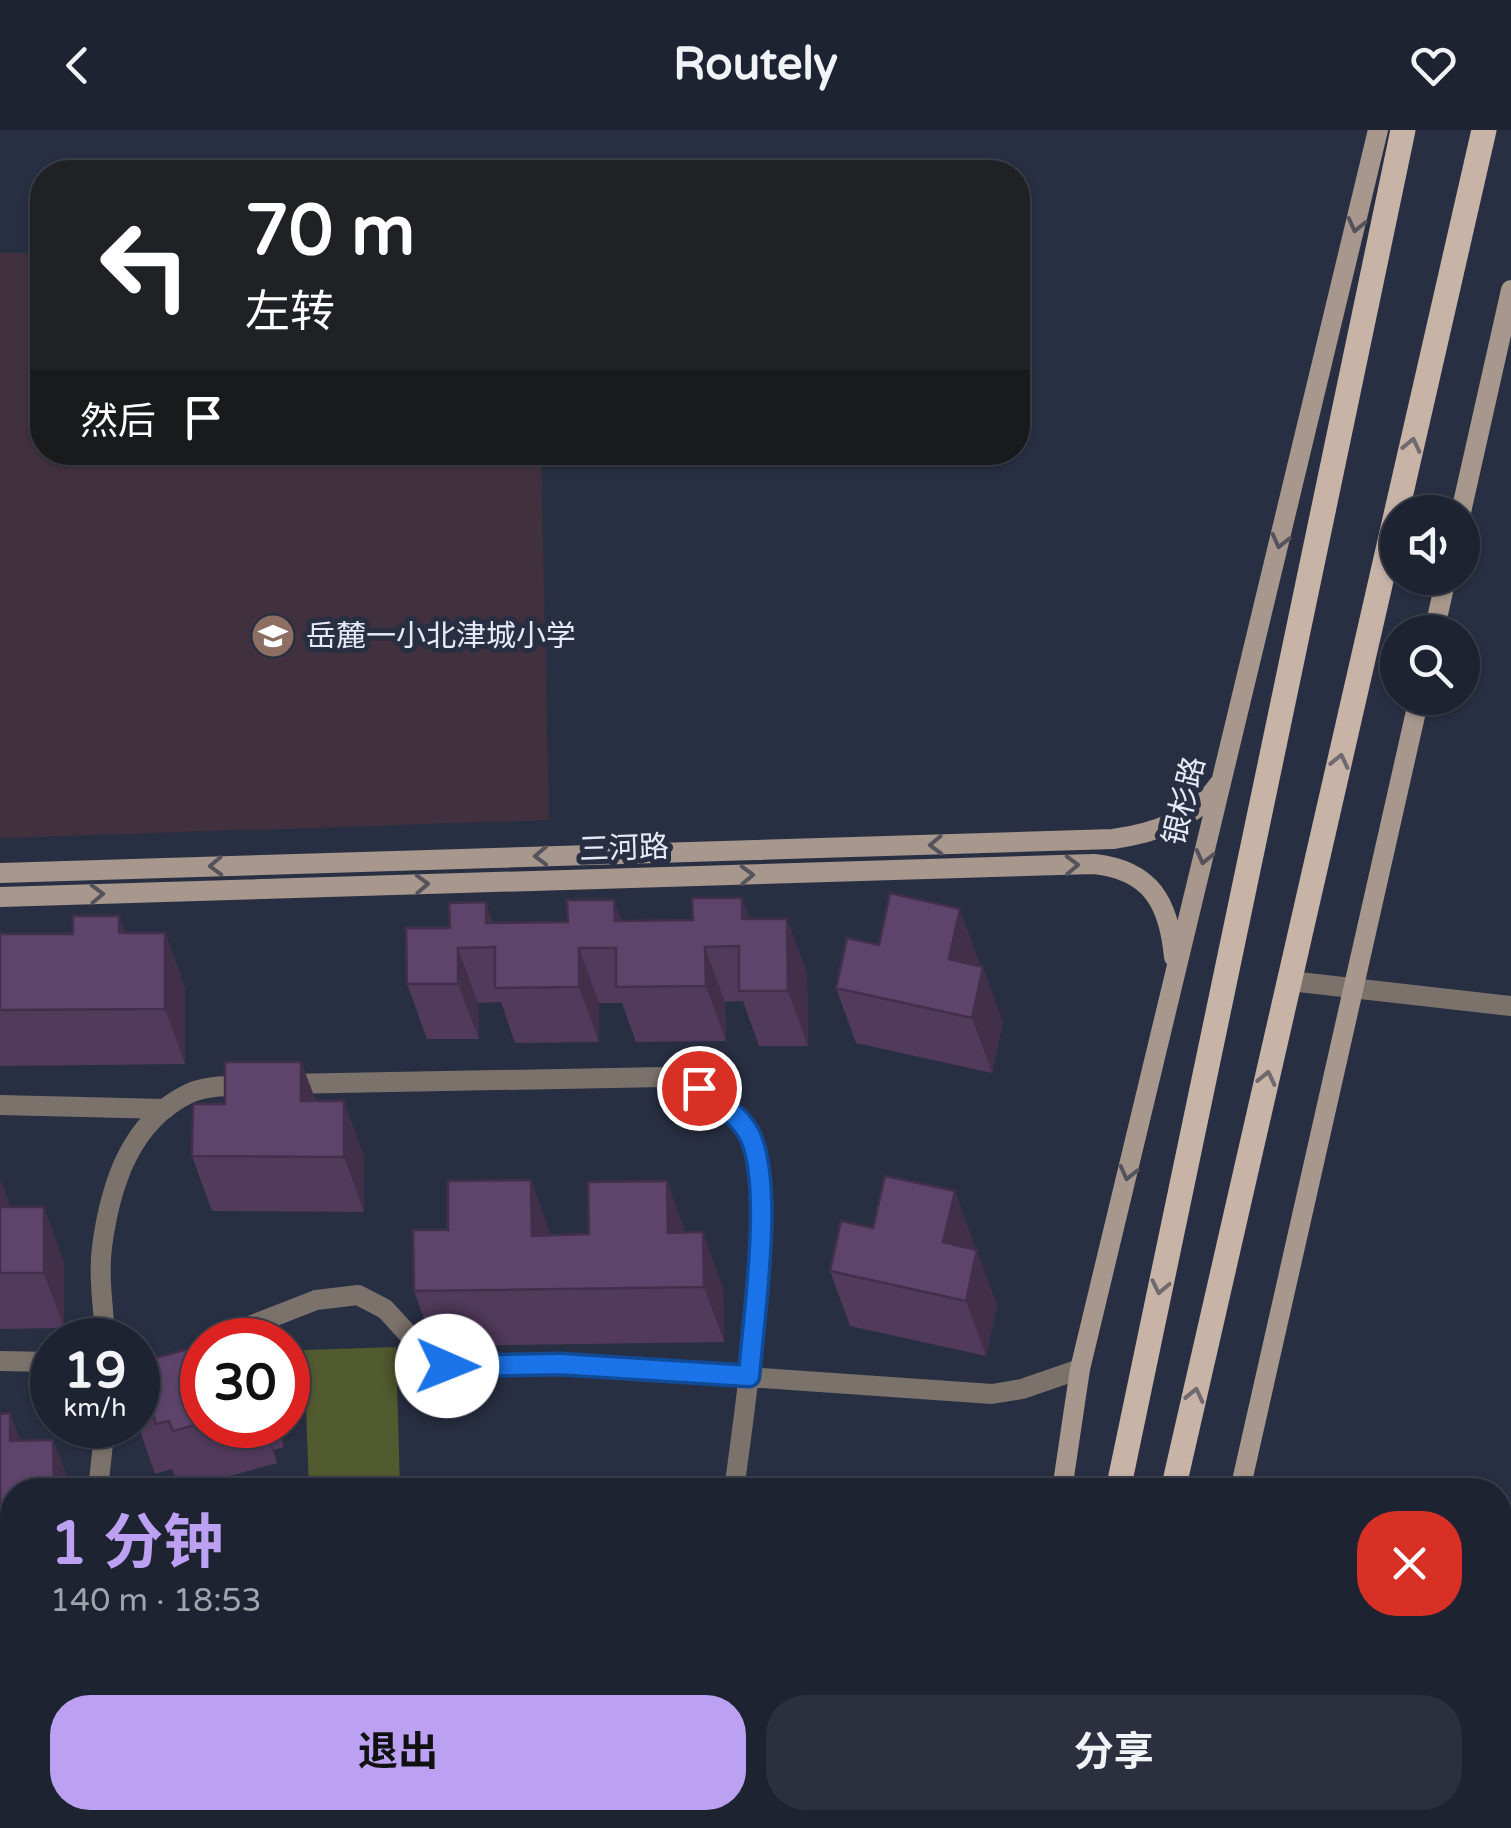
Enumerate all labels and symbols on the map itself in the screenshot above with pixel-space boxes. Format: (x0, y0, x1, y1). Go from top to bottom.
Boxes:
one-way arrow (1347, 216, 1368, 233)
one-way arrow (1400, 437, 1421, 454)
one-way arrow (1271, 532, 1292, 549)
school or university icon: 岳麓一小北津城小学 (250, 613, 296, 659)
place label: 岳麓一小北津城小学 (306, 618, 576, 655)
street label: 银杉路 (1156, 753, 1213, 849)
one-way arrow (1328, 753, 1349, 770)
street label: 三河路 (578, 828, 670, 869)
one-way arrow (928, 834, 944, 855)
one-way arrow (533, 846, 549, 867)
one-way arrow (1195, 848, 1216, 865)
one-way arrow (1065, 854, 1080, 875)
one-way arrow (208, 856, 224, 877)
one-way arrow (740, 864, 756, 885)
one-way arrow (415, 874, 431, 895)
one-way arrow (90, 884, 106, 905)
pin (657, 1046, 742, 1131)
one-way arrow (1255, 1070, 1276, 1087)
one-way arrow (1118, 1164, 1139, 1181)
one-way arrow (1151, 1278, 1172, 1295)
position arrow (395, 1314, 499, 1418)
speed limit sign: 30 (180, 1318, 310, 1448)
one-way arrow (1183, 1387, 1204, 1404)

